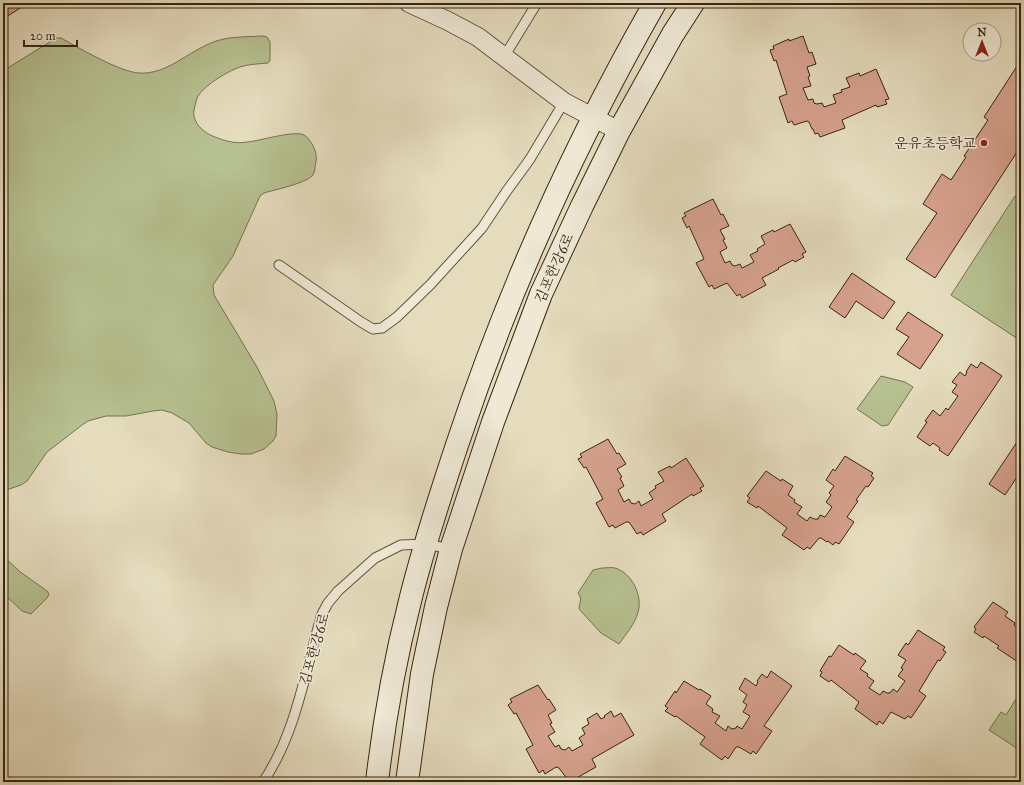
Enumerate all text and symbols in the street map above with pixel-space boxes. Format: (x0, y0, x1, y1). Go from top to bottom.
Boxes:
scale bar (24, 22, 77, 48)
north arrow (962, 22, 1002, 62)
text: N (977, 26, 987, 39)
text: 20 m (30, 29, 56, 43)
place label: 운유초등학교 (895, 135, 976, 152)
marker: 운유초등학교 (979, 138, 989, 148)
street label: 김포한강6로 (531, 230, 578, 306)
street label: 김포한강6로 (296, 610, 333, 687)

